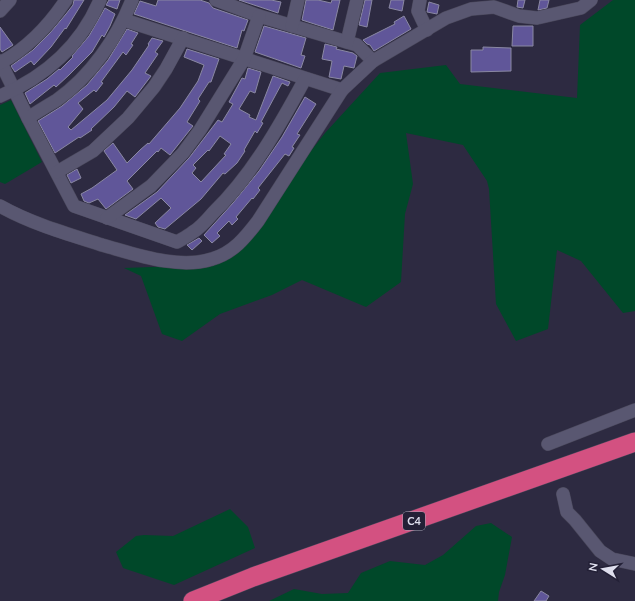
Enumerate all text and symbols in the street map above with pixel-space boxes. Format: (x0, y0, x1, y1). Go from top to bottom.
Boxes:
road number: C4 (403, 512, 425, 530)
north arrow (583, 549, 623, 589)
text: N (586, 562, 600, 572)

